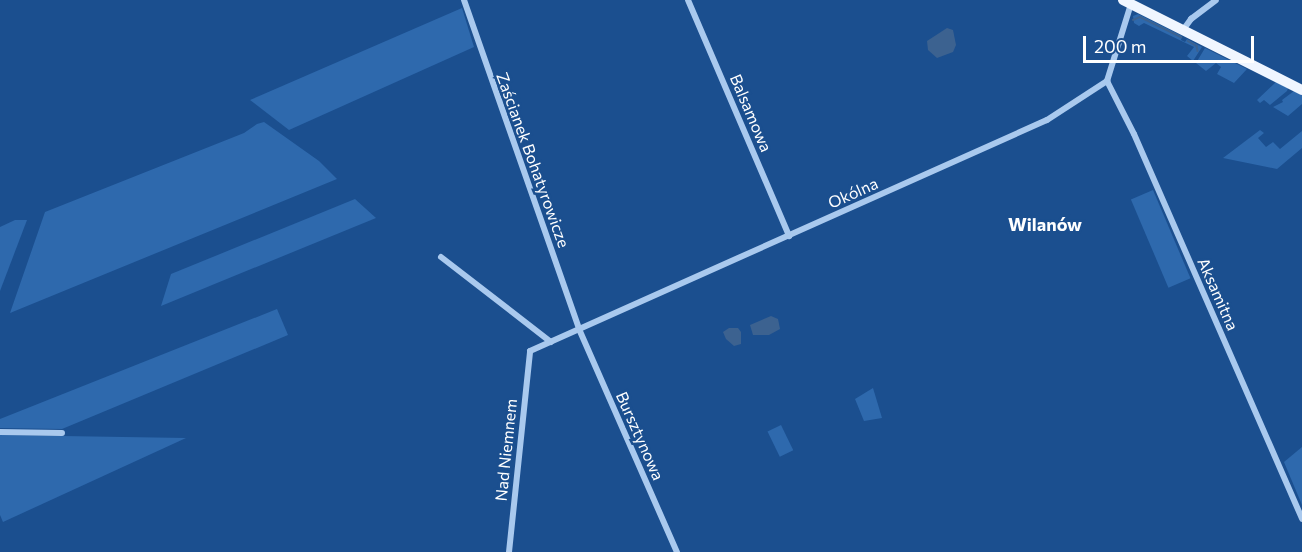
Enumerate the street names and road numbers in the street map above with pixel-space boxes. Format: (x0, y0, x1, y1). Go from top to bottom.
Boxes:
street label: Zaścianek Bohatyrowicze (492, 70, 574, 250)
street label: Balsamowa (726, 71, 776, 155)
street label: Okólna (825, 174, 881, 212)
street label: Aksamitna (1193, 255, 1243, 333)
street label: Bursztynowa (612, 389, 668, 483)
street label: Nad Niemnem (491, 398, 521, 502)

